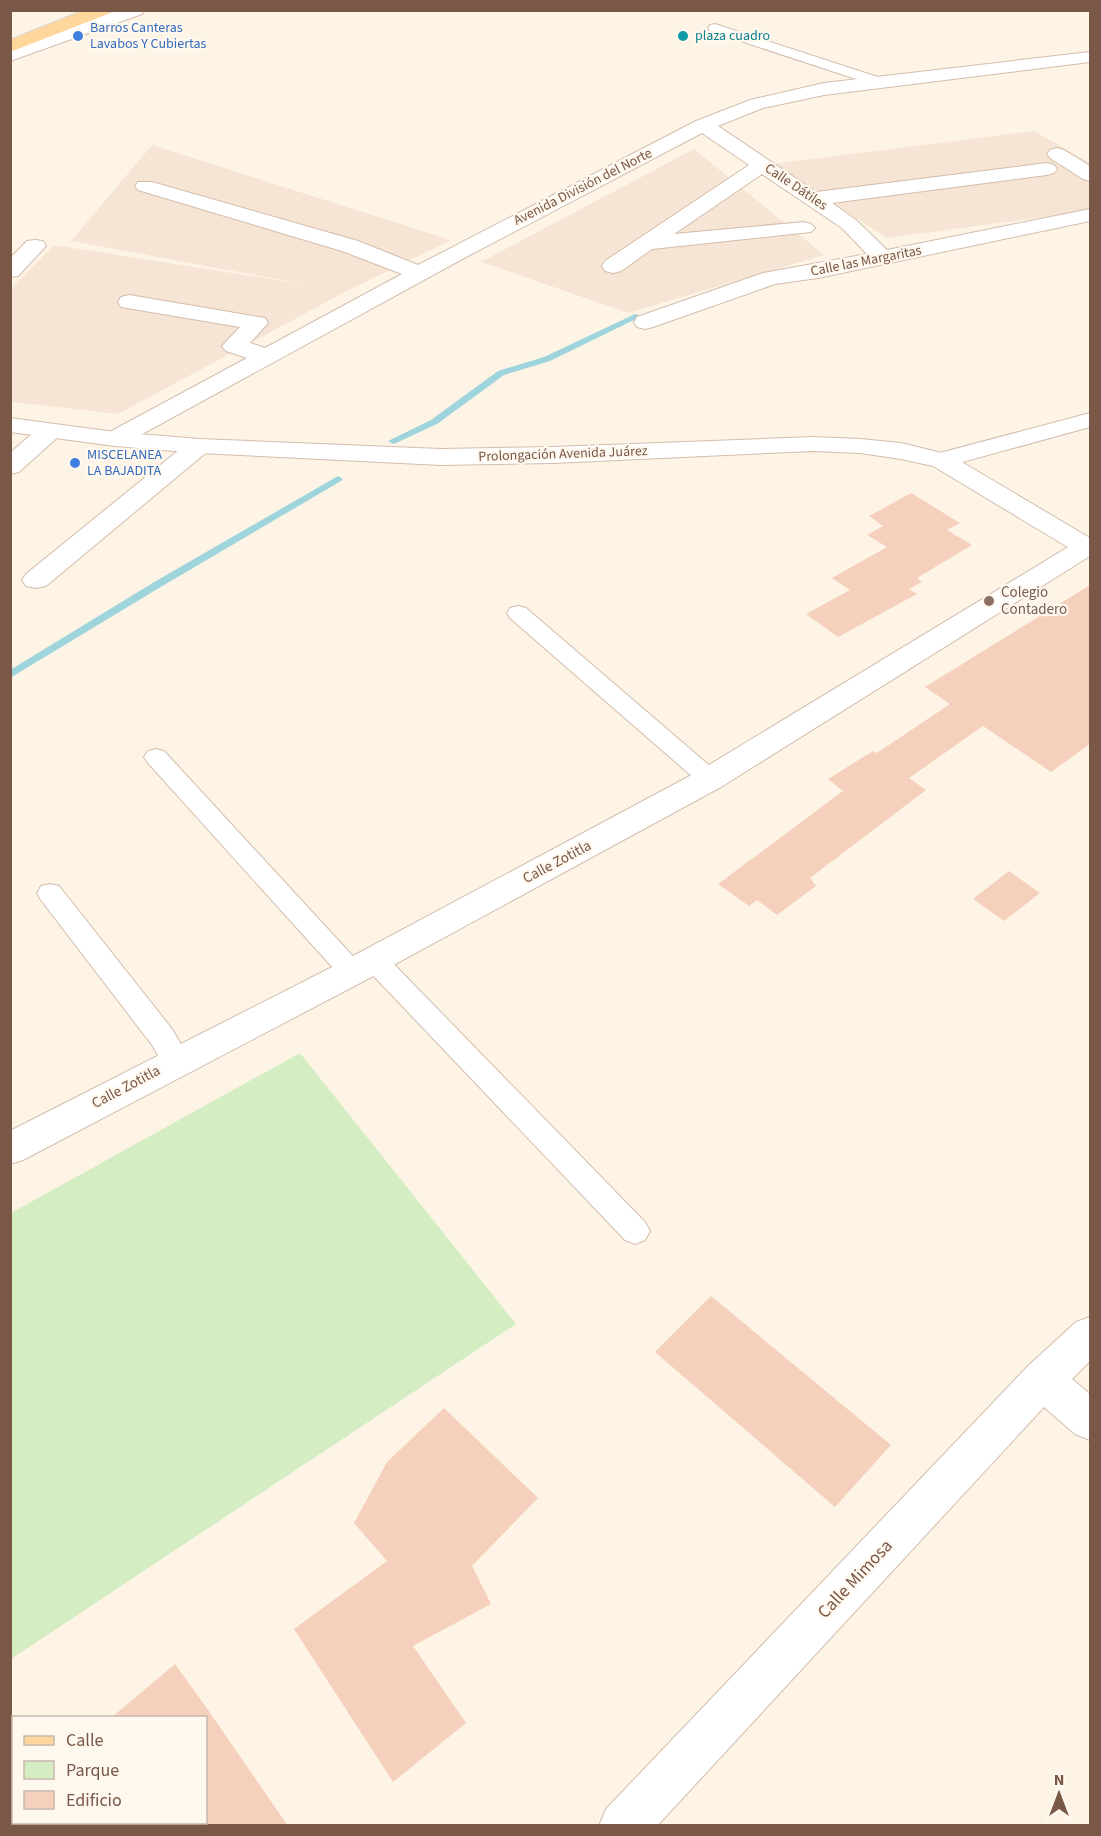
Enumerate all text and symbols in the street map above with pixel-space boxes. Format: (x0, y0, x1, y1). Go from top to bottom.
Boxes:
place label: Barros Canteras Lavabos Y Cubiertas (90, 18, 207, 54)
place label: plaza cuadro (695, 26, 770, 46)
marker: Barros Canteras Lavabos Y Cubiertas (71, 29, 85, 43)
marker: plaza cuadro (676, 29, 690, 43)
street label: Avenida División del Norte (510, 143, 656, 231)
street label: Calle Dátiles (761, 159, 832, 215)
street label: Calle las Margaritas (809, 240, 923, 282)
street label: Prolongación Avenida Juárez (478, 441, 648, 467)
place label: MISCELANEA LA BAJADITA (87, 445, 163, 481)
marker: MISCELANEA LA BAJADITA (68, 456, 82, 470)
place label: Colegio Contadero (1001, 582, 1067, 620)
marker: Colegio Contadero (982, 594, 996, 608)
street label: Calle Zotitla (519, 835, 595, 889)
street label: Calle Zotitla (88, 1060, 164, 1114)
street label: Calle Mimosa (812, 1534, 898, 1624)
legend (12, 1716, 207, 1824)
text: Calle (66, 1728, 104, 1753)
text: Parque (66, 1758, 119, 1783)
north arrow (1029, 1764, 1089, 1824)
text: N (1054, 1769, 1064, 1791)
text: Edificio (66, 1788, 122, 1813)

